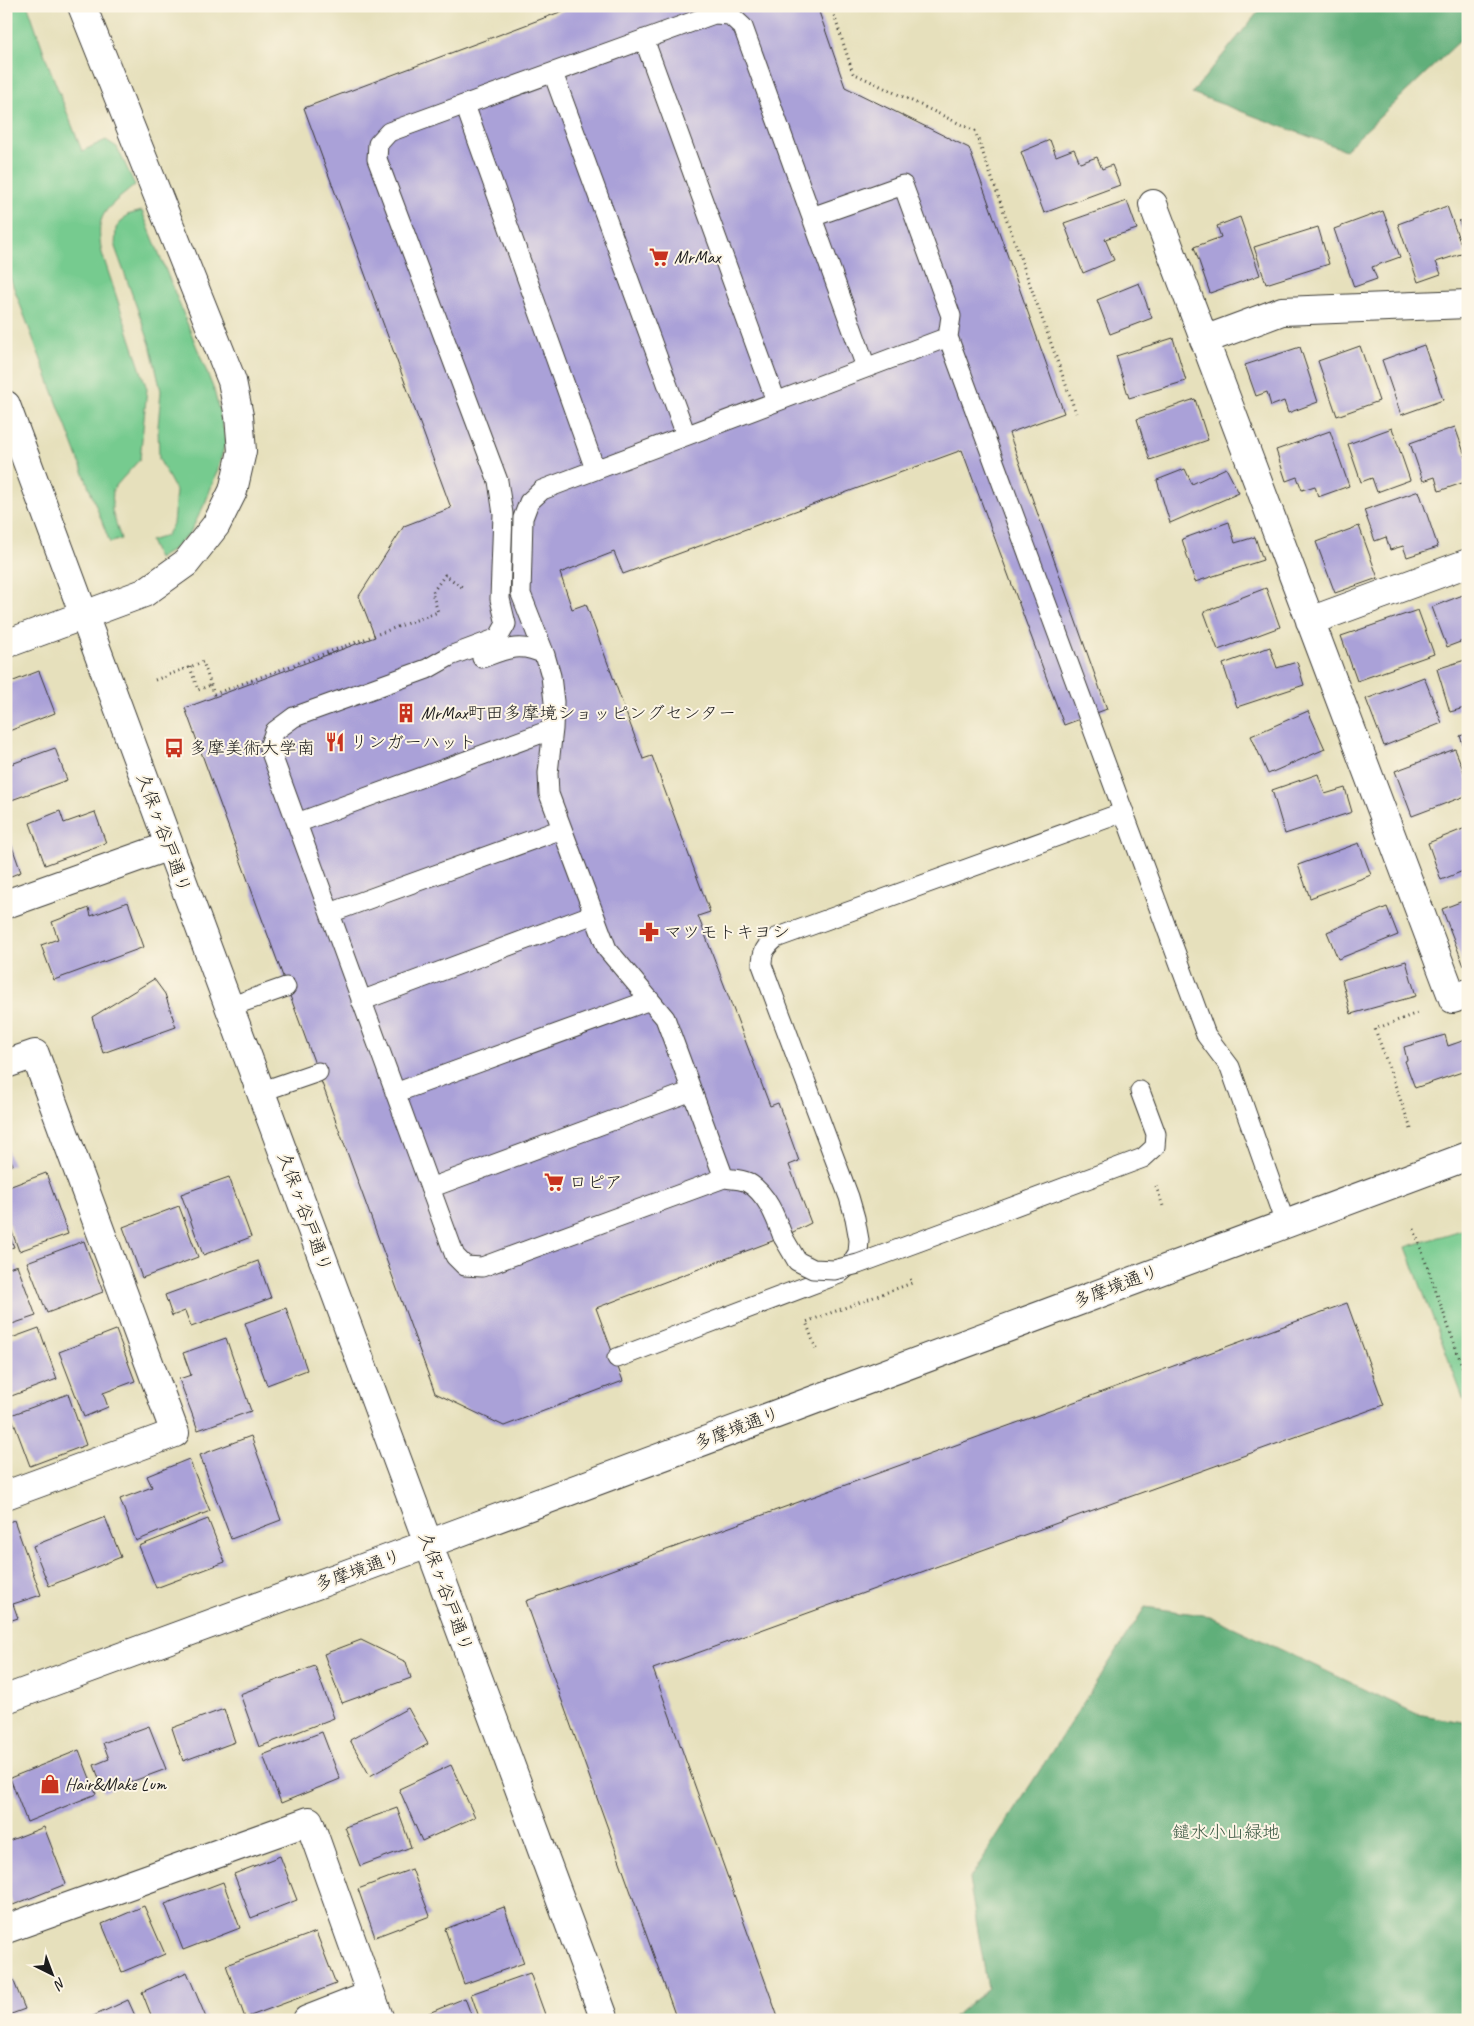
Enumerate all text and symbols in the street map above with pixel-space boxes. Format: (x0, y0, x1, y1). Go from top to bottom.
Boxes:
supermarket icon: MrMax (648, 246, 670, 268)
place label: MrMax (674, 246, 722, 268)
building icon: MrMax町田多摩境ショッピングセンター (395, 702, 417, 724)
place label: MrMax町田多摩境ショッピングセンター (421, 702, 736, 724)
restaurant icon: リンガーハット (324, 731, 346, 753)
place label: リンガーハット (350, 731, 476, 753)
bus stop icon: 多摩美術大学南 (163, 737, 185, 759)
place label: 多摩美術大学南 (189, 737, 315, 759)
street label: 久保ヶ谷戸通り (132, 770, 196, 896)
pharmacy icon: マツモトキヨシ (638, 921, 660, 943)
place label: マツモトキヨシ (664, 921, 790, 943)
street label: 久保ヶ谷戸通り (273, 1149, 337, 1275)
supermarket icon: ロピア (543, 1171, 565, 1193)
place label: ロピア (569, 1171, 623, 1193)
street label: 多摩境通り (1070, 1260, 1162, 1312)
street label: 多摩境通り (691, 1402, 783, 1454)
street label: 久保ヶ谷戸通り (414, 1529, 478, 1655)
street label: 多摩境通り (312, 1544, 404, 1596)
shop icon: Hair&Make Lum (39, 1773, 61, 1795)
place label: Hair&Make Lum (65, 1773, 167, 1795)
park label: 鑓水小山緑地 (1172, 1821, 1280, 1843)
north arrow (28, 1948, 78, 1998)
text: N (50, 1974, 69, 1994)

